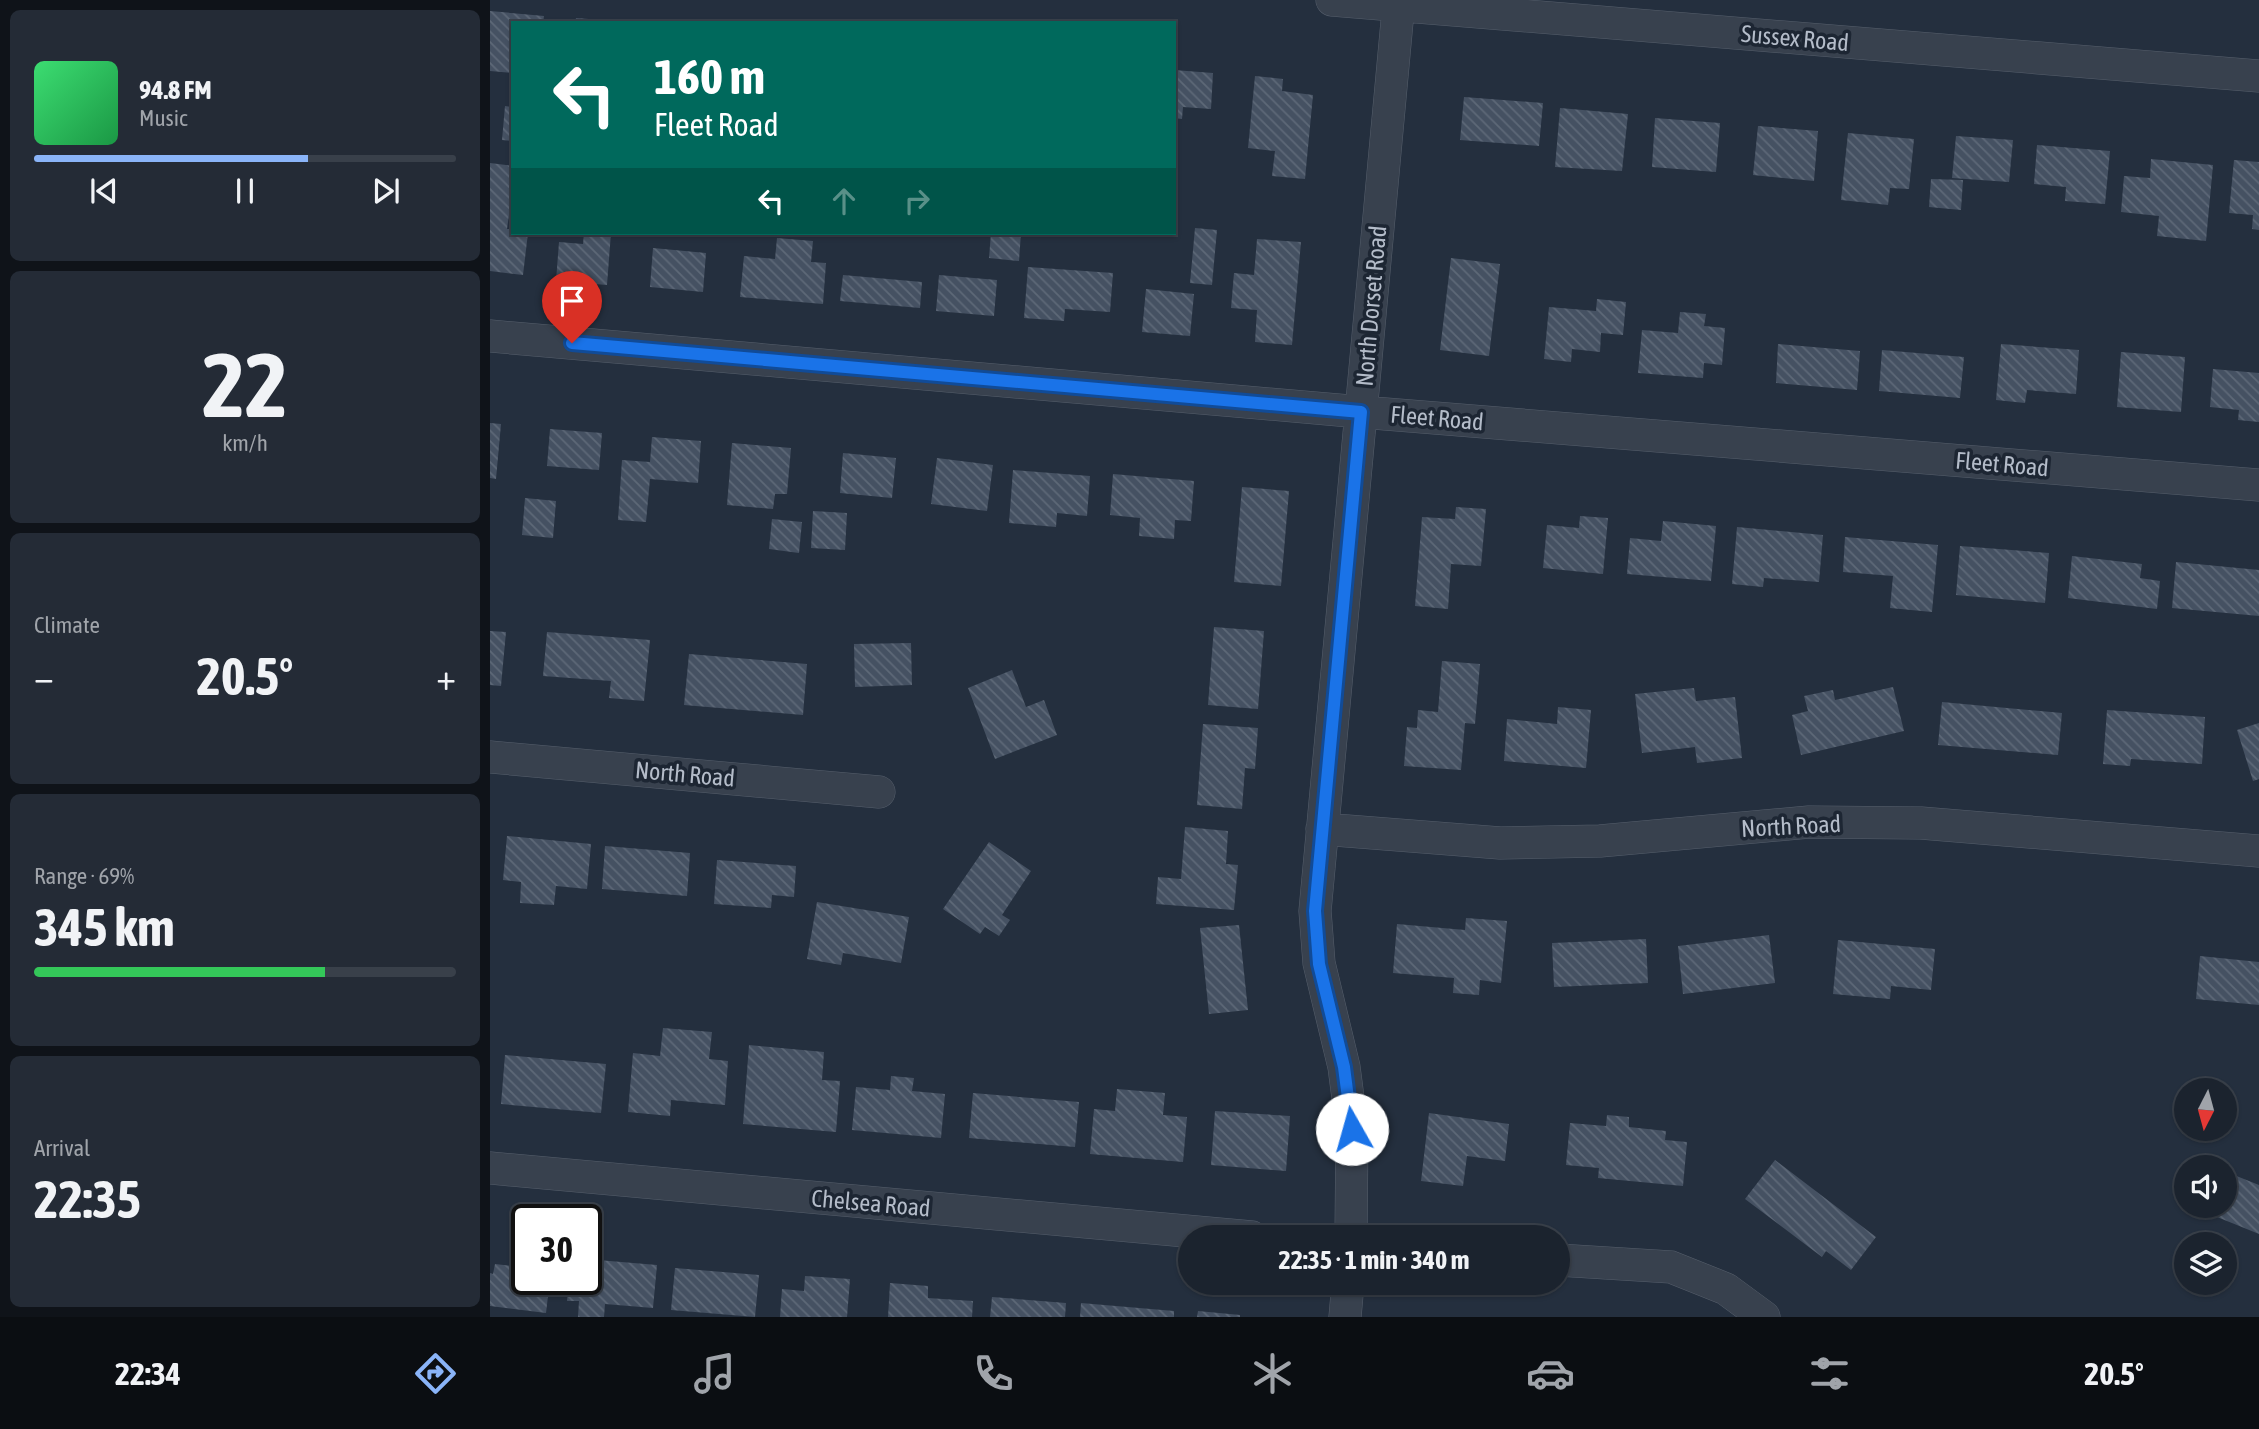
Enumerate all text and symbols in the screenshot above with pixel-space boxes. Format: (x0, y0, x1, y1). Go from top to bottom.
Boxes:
street label: Sussex Road (1740, 20, 1850, 56)
text: 160 m (654, 48, 765, 104)
icon: left (539, 49, 630, 140)
text: 94.8 FM (139, 75, 212, 105)
text: Music (139, 105, 187, 131)
text: Fleet Road (654, 106, 779, 143)
icon: previous (85, 172, 123, 210)
icon: pause (226, 172, 264, 210)
icon: next (367, 172, 405, 210)
icon: left (752, 182, 790, 220)
icon: ahead (825, 182, 863, 220)
icon: right (898, 182, 936, 220)
street label: North Dorset Road (1351, 224, 1391, 388)
pin (542, 271, 602, 343)
icon: arrive (553, 282, 591, 320)
text: 22 (202, 332, 288, 436)
street label: Fleet Road (1389, 400, 1485, 436)
text: km/h (222, 430, 268, 456)
street label: Fleet Road (1954, 446, 2050, 482)
text: Climate (34, 612, 100, 638)
text: 20.5° (197, 646, 293, 706)
text: − (34, 655, 54, 698)
text: + (436, 655, 456, 698)
street label: North Road (634, 756, 736, 792)
street label: North Road (1740, 810, 1842, 842)
text: Range · 69% (34, 863, 134, 889)
text: 345 km (34, 897, 175, 957)
north arrow (2174, 1078, 2236, 1141)
map controls (2174, 1078, 2237, 1295)
position arrow (1315, 1092, 1389, 1166)
text: Arrival (34, 1135, 90, 1161)
button: sound (2174, 1155, 2237, 1218)
text: 22:35 (34, 1169, 141, 1229)
street label: Chelsea Road (810, 1184, 932, 1222)
speed limit sign: 30 (511, 1204, 602, 1295)
button: layers (2174, 1232, 2237, 1295)
text: 22:35 · 1 min · 340 m (1279, 1245, 1469, 1275)
icon: directions (411, 1349, 460, 1398)
icon: music (690, 1349, 739, 1398)
icon: phone (969, 1349, 1018, 1398)
icon: climate (1248, 1349, 1297, 1398)
icon: car (1526, 1349, 1575, 1398)
icon: filters (1805, 1349, 1854, 1398)
text: 22:34 (115, 1355, 181, 1392)
text: 20.5° (2084, 1355, 2144, 1392)

